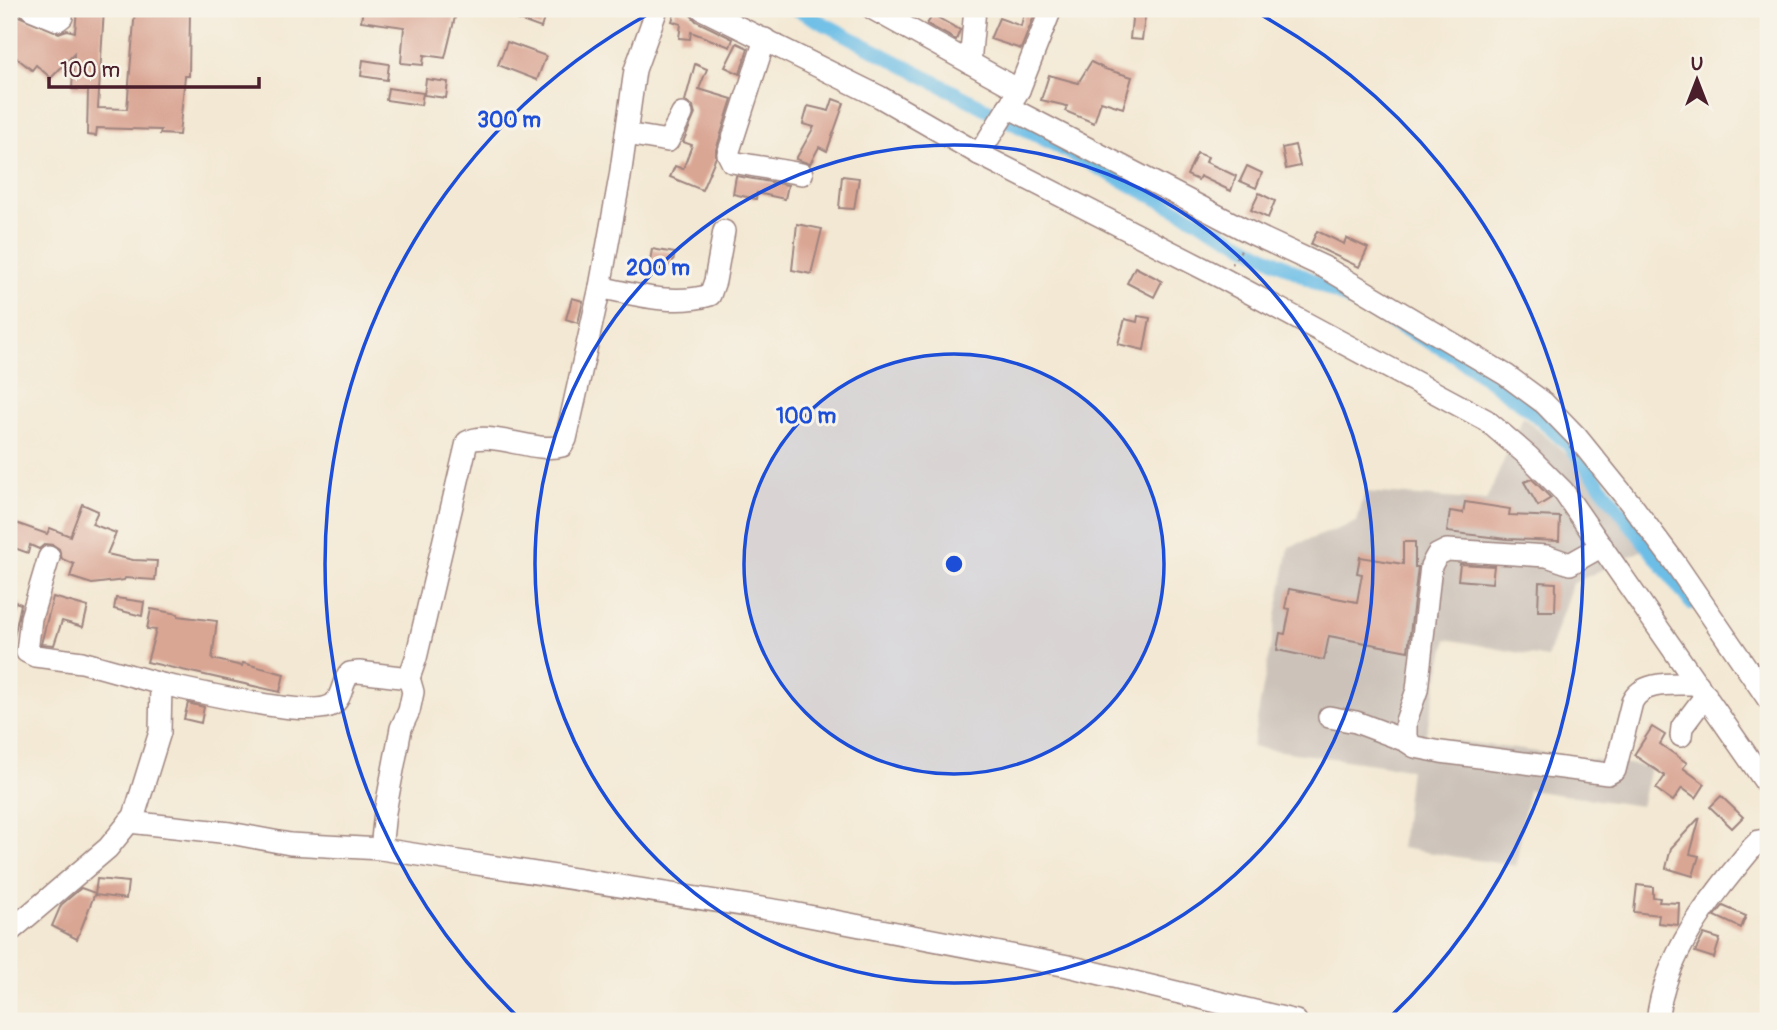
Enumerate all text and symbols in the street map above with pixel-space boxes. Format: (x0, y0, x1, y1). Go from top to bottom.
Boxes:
scale bar (49, 46, 259, 90)
north arrow (1662, 46, 1732, 116)
text: U (1691, 52, 1703, 76)
text: 100 m (60, 57, 120, 84)
text: 300 m (477, 107, 541, 134)
text: 200 m (626, 255, 690, 282)
text: 100 m (776, 403, 836, 430)
centre of rings (942, 552, 966, 576)

